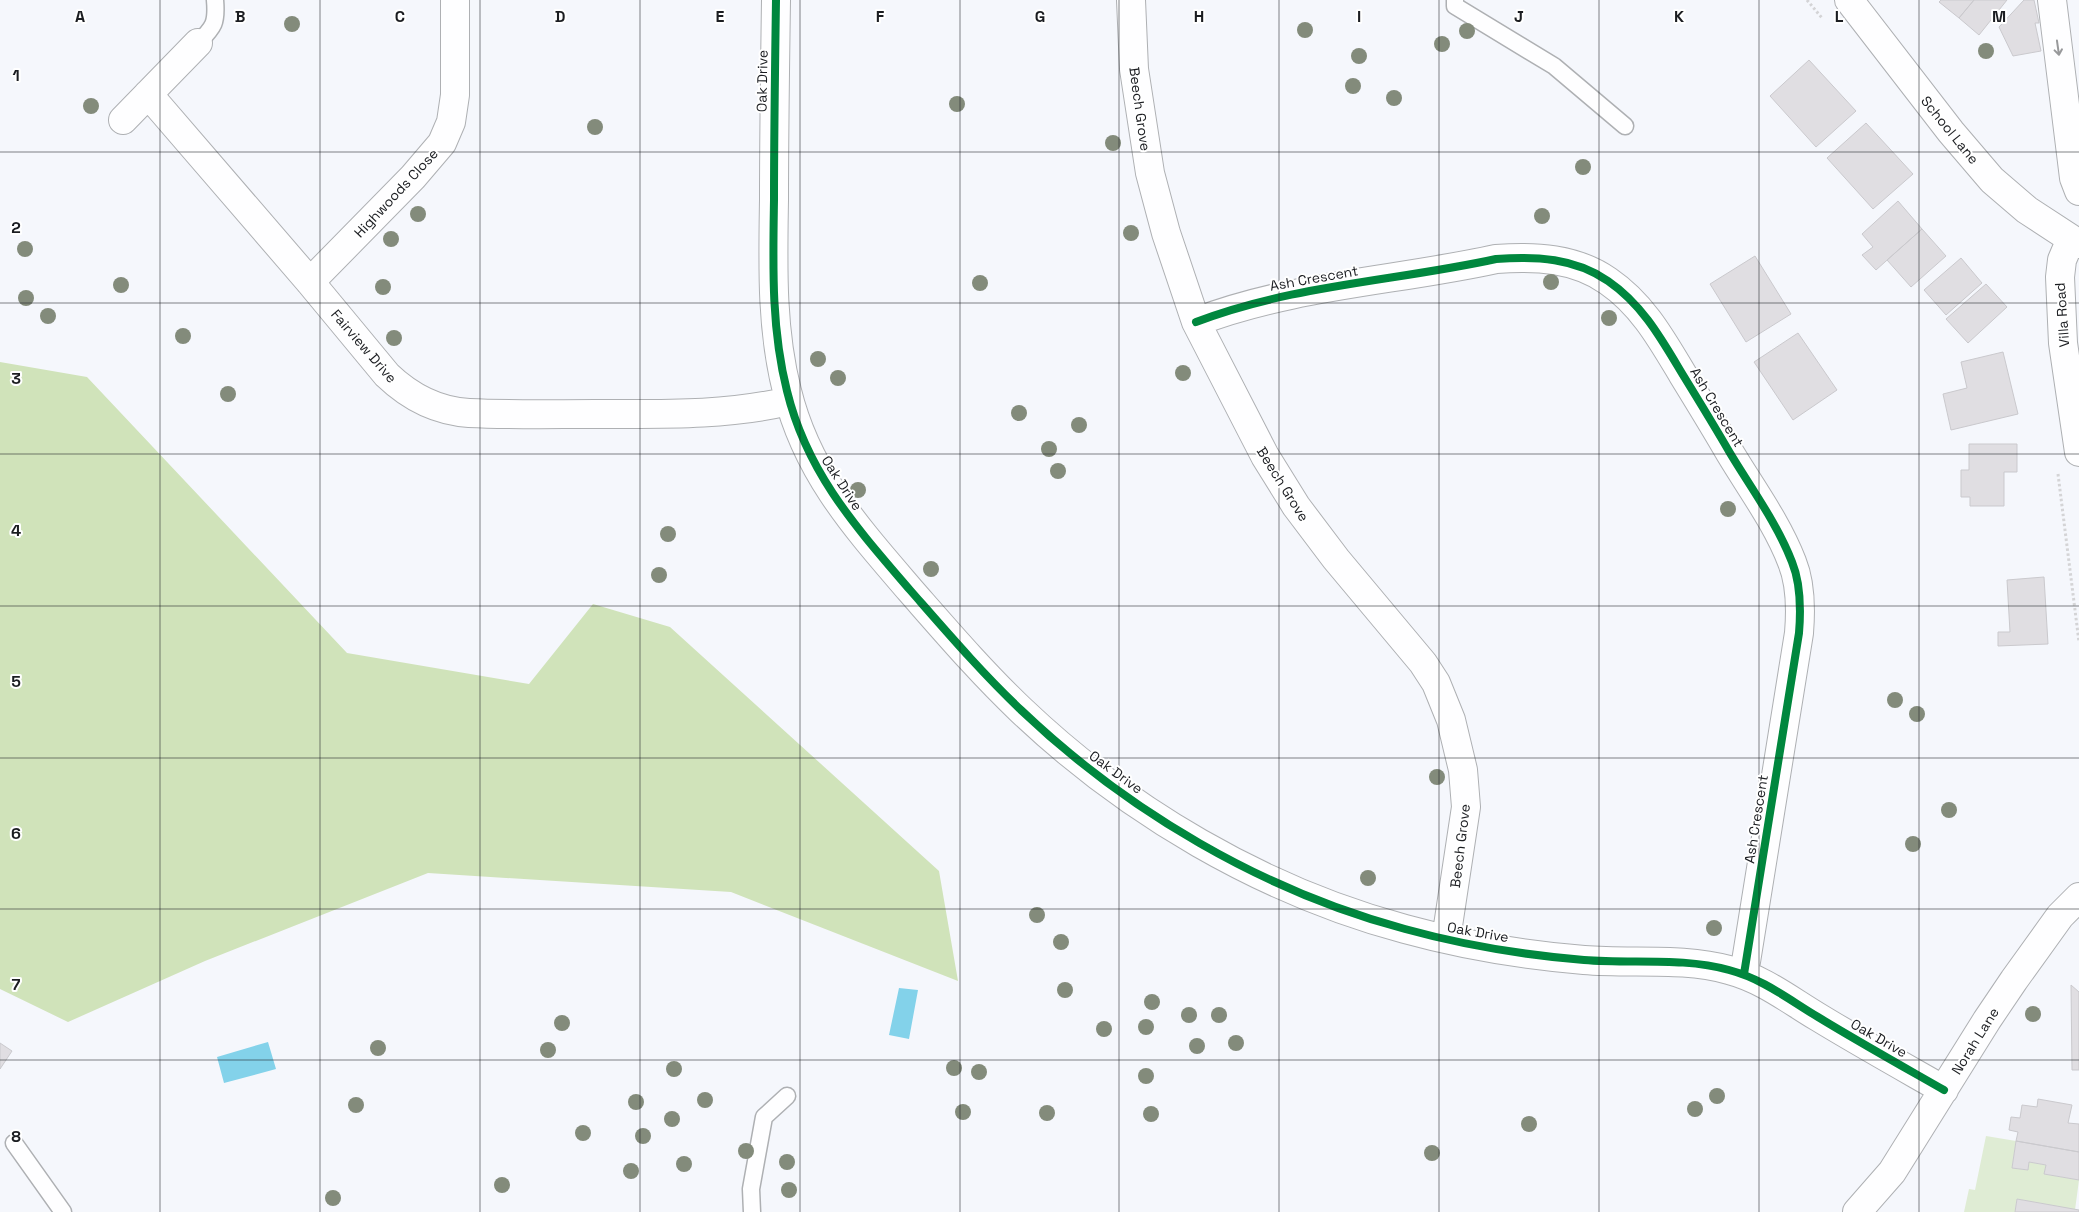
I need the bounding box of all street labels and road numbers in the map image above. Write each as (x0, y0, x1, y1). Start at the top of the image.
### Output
street label: Oak Drive (752, 50, 772, 112)
street label: Beech Grove (1125, 66, 1155, 152)
street label: School Lane (1917, 92, 1983, 168)
street label: Highwoods Close (350, 145, 442, 241)
street label: Ash Crescent (1268, 261, 1360, 295)
street label: Villa Road (2051, 282, 2073, 348)
street label: Fairview Drive (327, 305, 401, 387)
street label: Ash Crescent (1686, 364, 1748, 450)
street label: Beech Grove (1253, 443, 1313, 525)
street label: Oak Drive (818, 452, 866, 514)
street label: Oak Drive (1086, 746, 1146, 798)
street label: Ash Crescent (1740, 773, 1772, 865)
street label: Beech Grove (1446, 803, 1474, 889)
street label: Oak Drive (1446, 918, 1510, 946)
street label: Norah Lane (1947, 1004, 2003, 1078)
street label: Oak Drive (1848, 1015, 1910, 1061)

